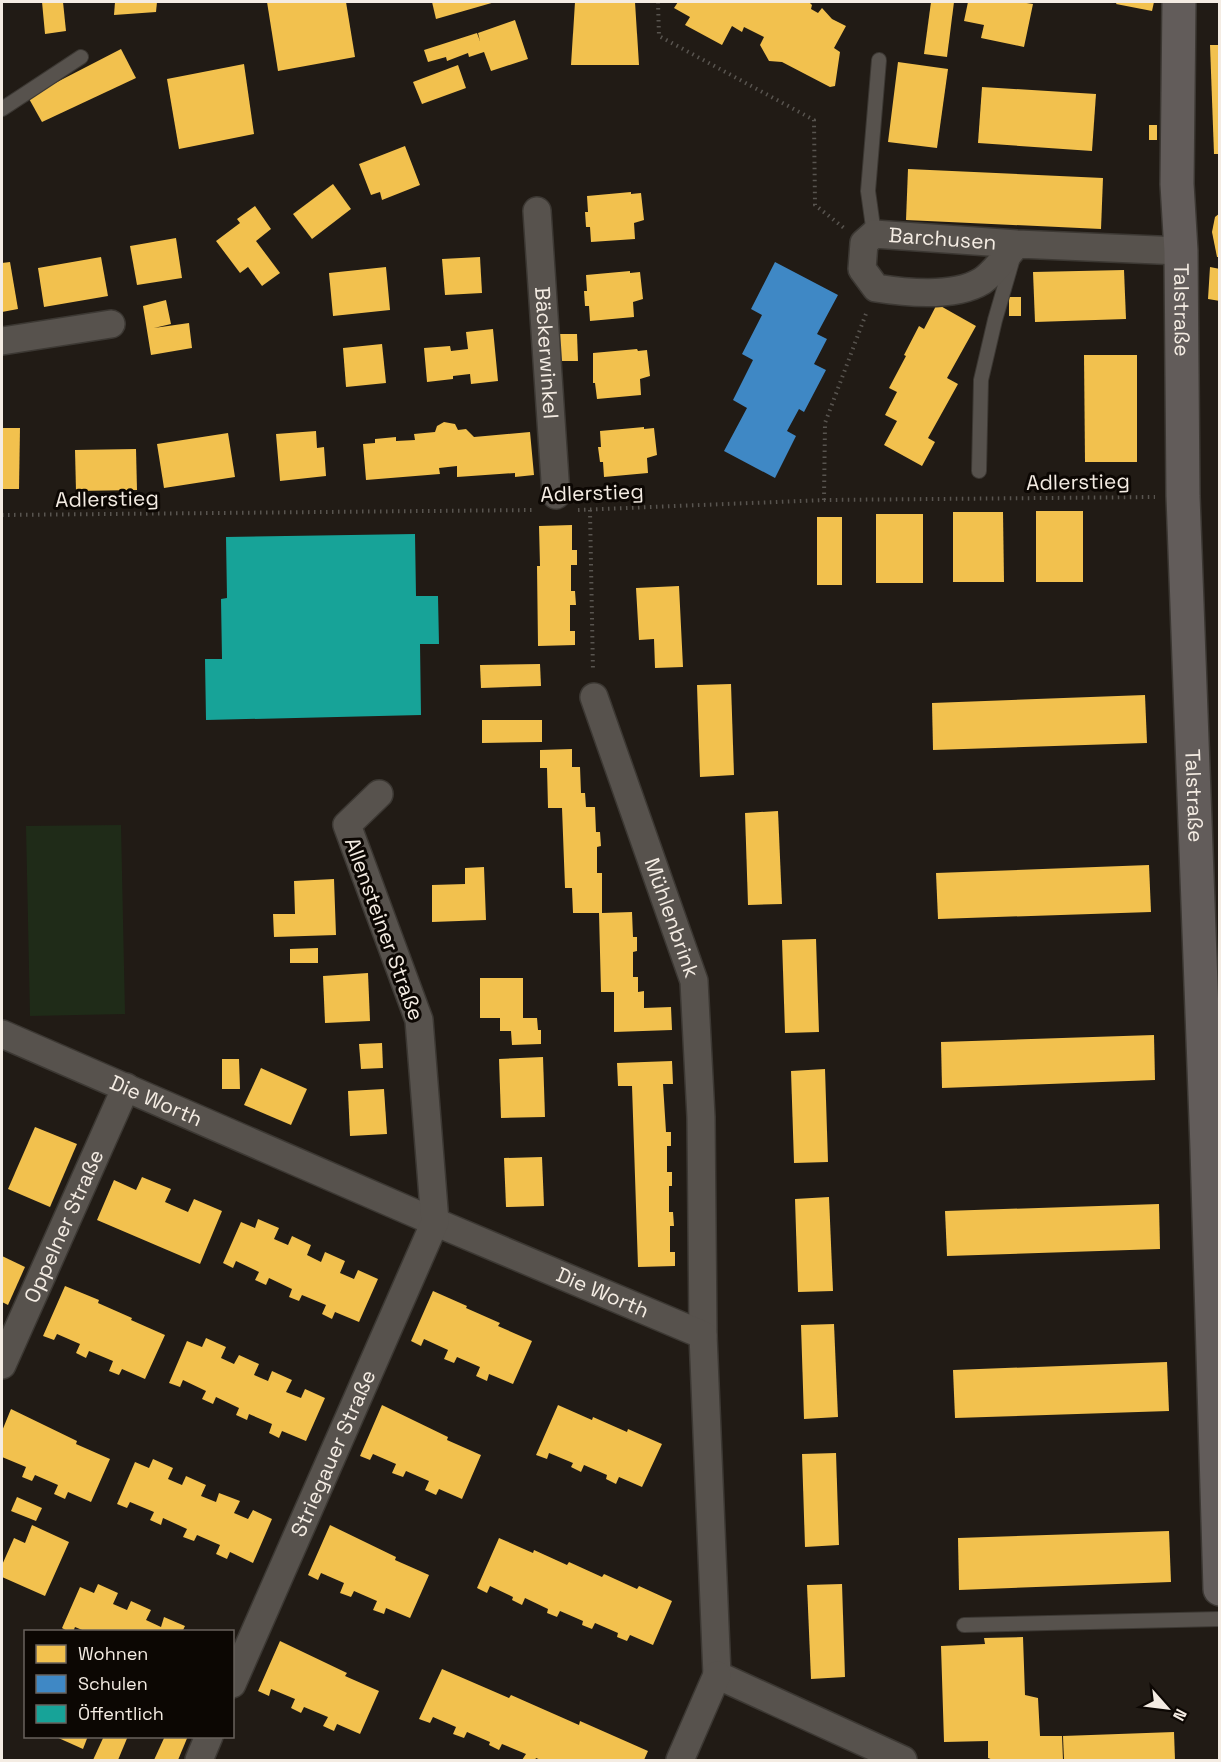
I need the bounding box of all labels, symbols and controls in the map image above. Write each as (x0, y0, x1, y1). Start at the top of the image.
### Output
street label: Barchusen (888, 221, 997, 256)
street label: Talstraße (1168, 263, 1196, 357)
street label: Bäckerwinkel (529, 286, 565, 420)
street label: Adlerstieg (1026, 467, 1130, 496)
street label: Adlerstieg (540, 477, 644, 508)
street label: Adlerstieg (55, 484, 159, 513)
street label: Talstraße (1179, 748, 1210, 843)
street label: Allensteiner Straße (339, 834, 430, 1024)
street label: Mühlenbrink (639, 854, 706, 981)
street label: Die Worth (106, 1068, 207, 1132)
street label: Oppelner Straße (17, 1145, 109, 1307)
street label: Die Worth (552, 1261, 653, 1324)
street label: Striegauer Straße (284, 1365, 381, 1541)
legend (24, 1630, 234, 1738)
text: Wohnen (78, 1642, 148, 1665)
text: Schulen (78, 1672, 148, 1695)
north arrow (1137, 1678, 1197, 1738)
text: Öffentlich (78, 1702, 164, 1725)
text: N (1168, 1705, 1192, 1724)

